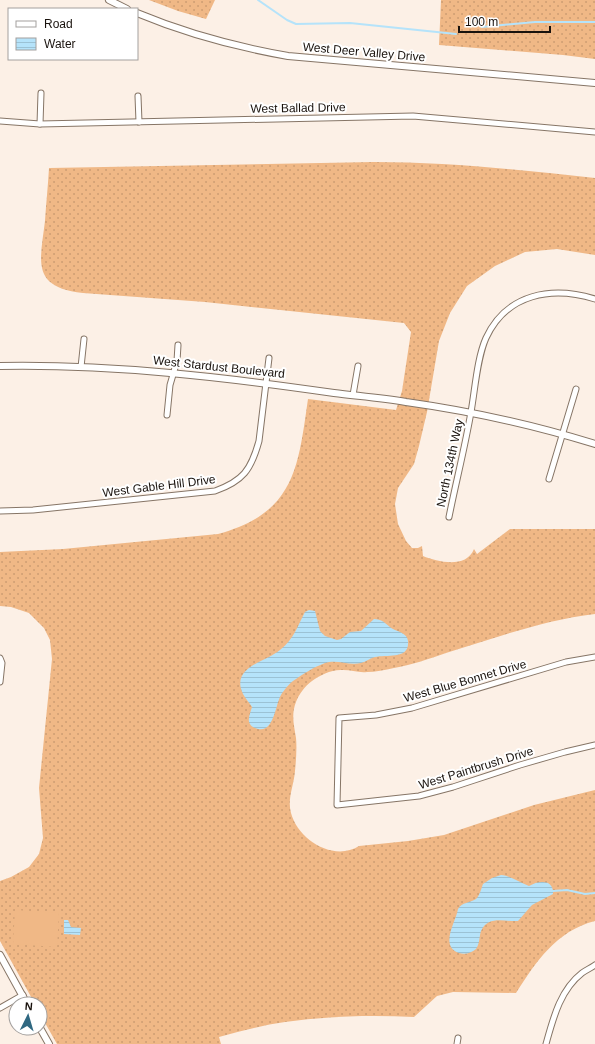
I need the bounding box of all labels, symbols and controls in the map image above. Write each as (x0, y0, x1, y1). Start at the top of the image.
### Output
legend (8, 8, 138, 60)
scale bar (459, 8, 550, 34)
text: 100 m (465, 15, 498, 29)
text: Road (44, 17, 73, 31)
text: Water (44, 37, 76, 51)
street label: West Deer Valley Drive (302, 40, 426, 64)
street label: West Ballad Drive (250, 100, 346, 116)
street label: West Stardust Boulevard (152, 353, 286, 381)
street label: North 134th Way (434, 418, 466, 508)
street label: West Gable Hill Drive (102, 472, 217, 500)
street label: West Blue Bonnet Drive (402, 657, 528, 705)
street label: West Paintbrush Drive (417, 744, 535, 792)
north arrow (8, 996, 48, 1036)
text: N (24, 1000, 33, 1012)

